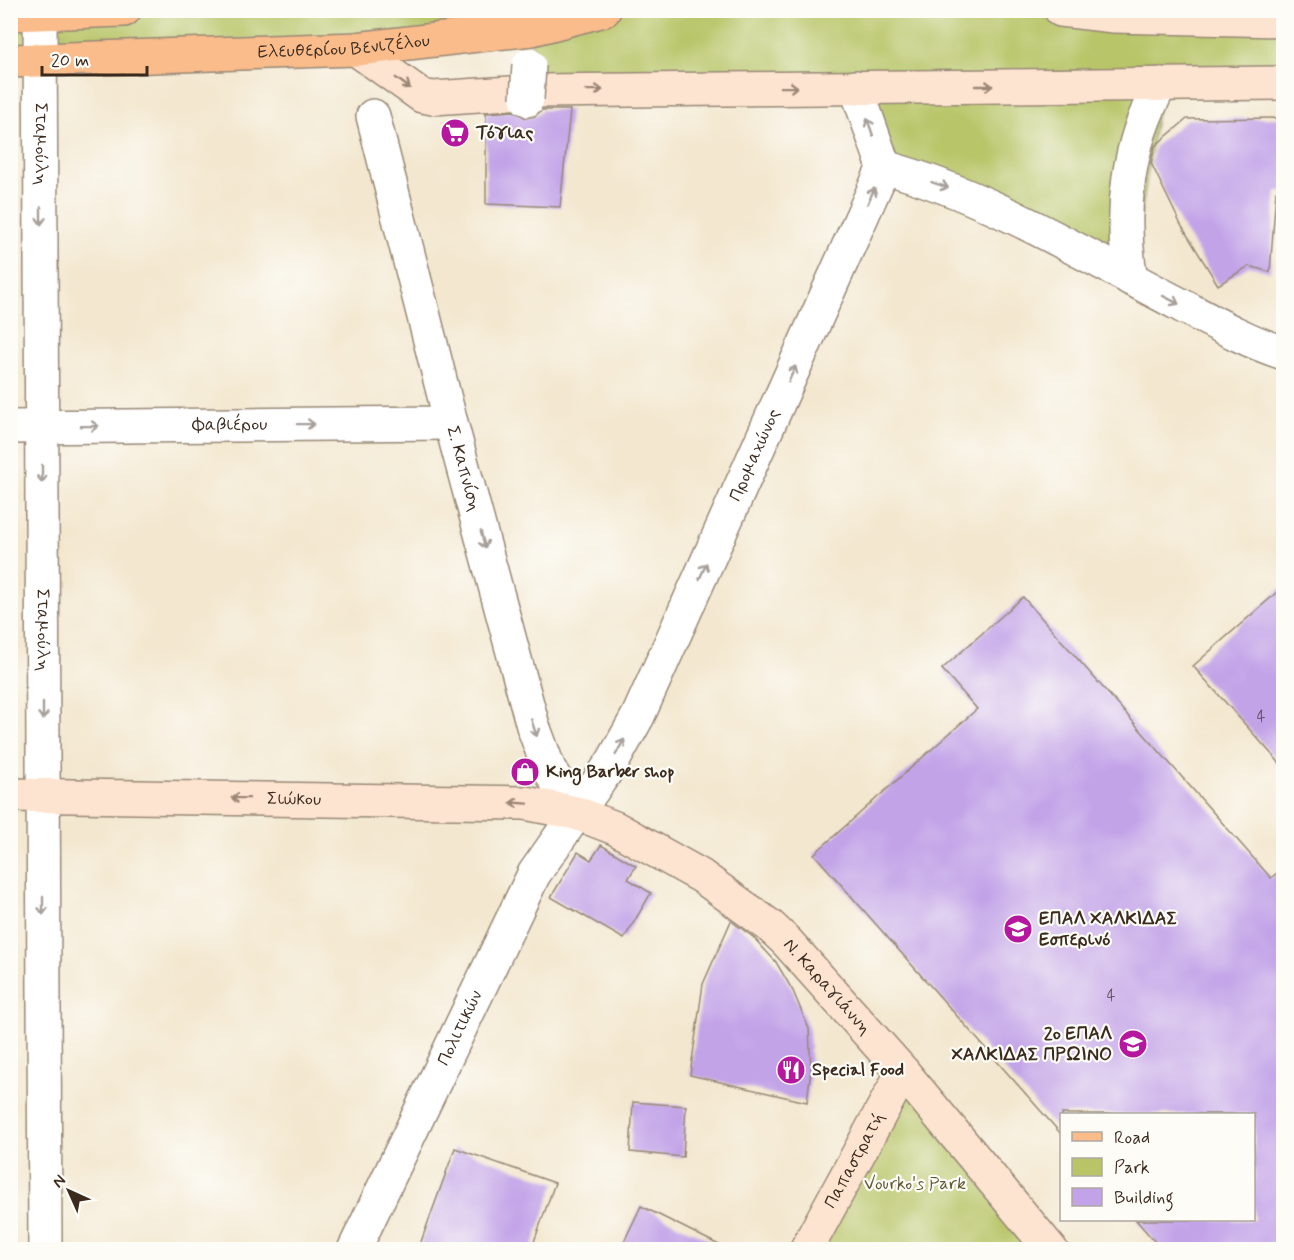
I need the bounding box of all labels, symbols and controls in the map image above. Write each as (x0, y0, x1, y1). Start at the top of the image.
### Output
street label: Ελευθερίου Βενιζέλου (257, 29, 431, 64)
scale bar (42, 39, 147, 77)
text: 20 m (51, 49, 89, 73)
one-way arrow (395, 77, 411, 90)
one-way arrow (973, 80, 993, 91)
one-way arrow (778, 82, 798, 93)
one-way arrow (583, 84, 603, 96)
street label: Σταμούλη (28, 103, 53, 185)
supermarket icon: Τόγιας (439, 117, 471, 149)
one-way arrow (864, 118, 875, 137)
place label: Τόγιας (475, 121, 534, 145)
one-way arrow (930, 180, 949, 191)
one-way arrow (867, 187, 878, 205)
one-way arrow (35, 205, 47, 225)
one-way arrow (1161, 295, 1179, 306)
one-way arrow (787, 365, 798, 383)
street label: Προμαχώνος (724, 405, 786, 505)
street label: Φαβιέρου (191, 412, 268, 437)
one-way arrow (295, 418, 315, 430)
one-way arrow (79, 420, 99, 432)
street label: Σ. Καπνίση (440, 423, 486, 514)
one-way arrow (36, 463, 48, 483)
one-way arrow (477, 530, 489, 549)
one-way arrow (698, 563, 710, 581)
street label: Σταμούλη (30, 589, 55, 671)
one-way arrow (37, 700, 49, 720)
house number: 4 (1257, 707, 1266, 727)
one-way arrow (530, 718, 541, 737)
one-way arrow (615, 739, 626, 757)
shop icon: King Barber shop (509, 756, 541, 788)
place label: King Barber shop (546, 760, 674, 786)
street label: Σιώκου (267, 787, 321, 812)
one-way arrow (230, 792, 250, 804)
one-way arrow (509, 797, 529, 808)
one-way arrow (38, 895, 49, 915)
place label: ΕΠΑΛ ΧΑΛΚΙΔΑΣ Εσπερινό (1039, 907, 1177, 952)
school or university icon: ΕΠΑΛ ΧΑΛΚΙΔΑΣ Εσπερινό (1002, 913, 1034, 945)
street label: Ν. Καραγιάννη (778, 934, 876, 1040)
street label: Πολιτικών (432, 986, 489, 1070)
house number: 4 (1107, 986, 1116, 1006)
place label: 2ο ΕΠΑΛ ΧΑΛΚΙΔΑΣ ΠΡΩΙΝΟ (951, 1022, 1112, 1067)
school or university icon: 2ο ΕΠΑΛ ΧΑΛΚΙΔΑΣ ΠΡΩΙΝΟ (1117, 1028, 1149, 1060)
restaurant icon: Special Food (775, 1054, 807, 1086)
place label: Special Food (812, 1058, 904, 1082)
street label: Παπαστρατή (819, 1108, 891, 1213)
legend (1060, 1113, 1255, 1221)
text: Road (1114, 1126, 1150, 1150)
text: Park (1114, 1156, 1150, 1180)
north arrow (39, 1161, 99, 1221)
text: N (48, 1170, 71, 1193)
park label: Vourko's Park (864, 1172, 966, 1196)
text: Building (1114, 1186, 1174, 1212)

